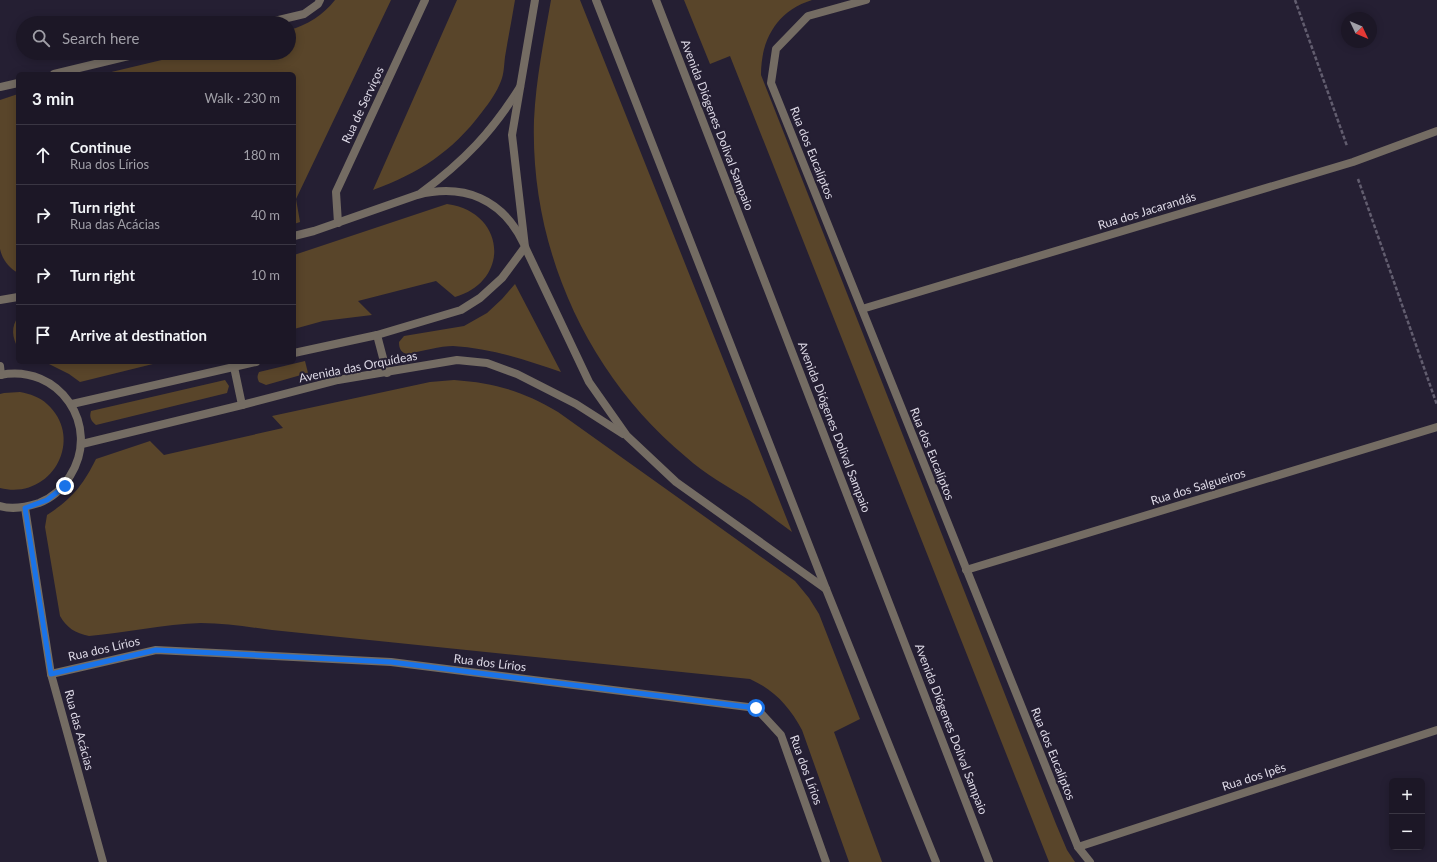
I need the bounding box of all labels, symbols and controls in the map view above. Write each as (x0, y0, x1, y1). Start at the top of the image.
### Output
north arrow (1341, 12, 1377, 48)
search box (16, 16, 296, 60)
icon: search (30, 27, 52, 49)
text: Search here (62, 29, 139, 47)
street label: Avenida Diógenes Dolival Sampaio (678, 37, 757, 213)
street label: Rua de Serviços (338, 64, 387, 146)
text: 3 min (32, 88, 74, 109)
text: Walk · 230 m (204, 90, 280, 106)
street label: Rua dos Eucalíptos (787, 104, 838, 201)
text: Continue (70, 138, 131, 156)
icon: ahead (32, 144, 54, 166)
text: 180 m (243, 147, 280, 163)
text: Rua dos Lírios (70, 156, 149, 172)
street label: Rua dos Jacarandás (1096, 188, 1198, 233)
text: Turn right (70, 198, 135, 216)
icon: right (32, 204, 54, 226)
text: 40 m (251, 207, 280, 223)
text: Rua das Acácias (70, 216, 160, 232)
icon: right (32, 264, 54, 286)
text: Turn right (70, 266, 135, 284)
text: 10 m (251, 267, 280, 283)
icon: arrive (32, 324, 54, 346)
text: Arrive at destination (70, 326, 207, 344)
street label: Avenida Diógenes Dolival Sampaio (795, 339, 874, 515)
street label: Avenida das Orquídeas (297, 348, 418, 385)
street label: Rua dos Eucalíptos (907, 405, 958, 502)
street label: Rua dos Salgueiros (1149, 465, 1247, 508)
route end (56, 477, 74, 495)
street label: Rua dos Lírios (67, 633, 141, 664)
street label: Avenida Diógenes Dolival Sampaio (912, 641, 991, 817)
street label: Rua dos Lírios (453, 651, 527, 674)
street label: Rua das Acácias (61, 688, 97, 772)
route start (747, 699, 765, 717)
street label: Rua dos Eucalíptos (1028, 705, 1079, 802)
street label: Rua dos Lírios (787, 733, 826, 807)
street label: Rua dos Ipês (1220, 759, 1288, 794)
map controls (1389, 778, 1425, 850)
button: + (1389, 778, 1425, 814)
button: − (1389, 814, 1425, 850)

